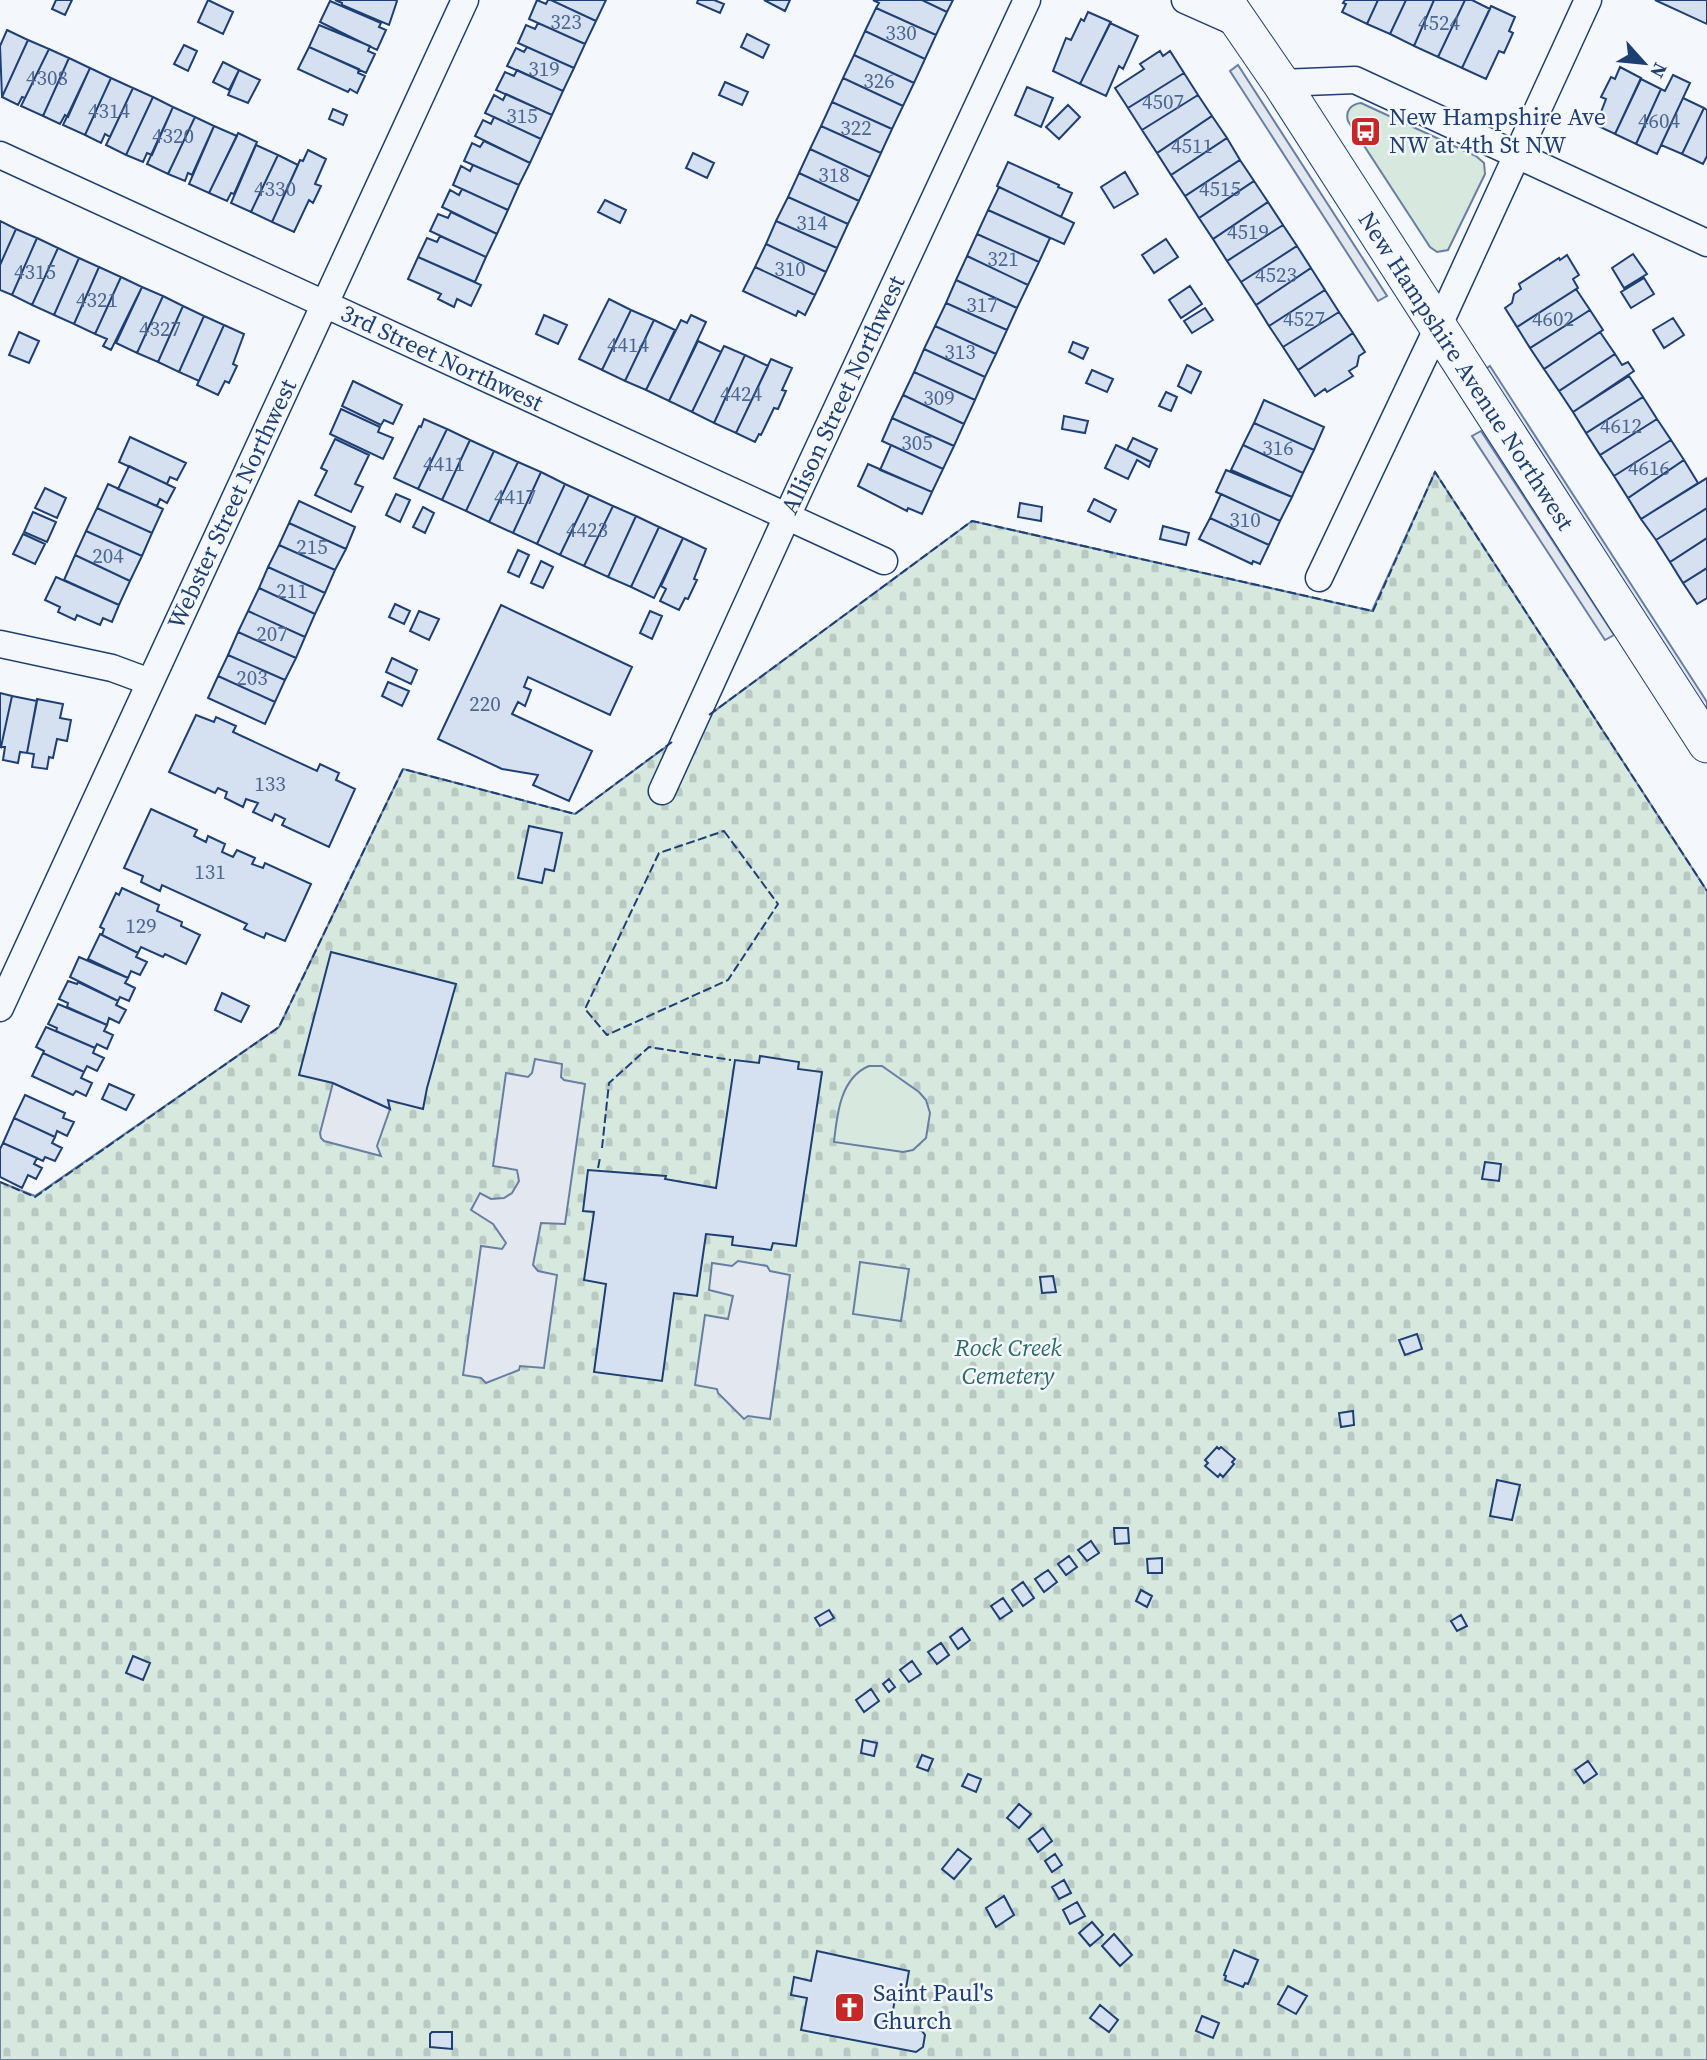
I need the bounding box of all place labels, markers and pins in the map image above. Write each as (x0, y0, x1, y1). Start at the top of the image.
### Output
place label: New Hampshire Ave NW at 4th St NW (1389, 100, 1606, 161)
bus stop icon: New Hampshire Ave NW at 4th St NW (1349, 114, 1383, 148)
place label: Saint Paul's Church (873, 1976, 994, 2037)
church icon: Saint Paul's Church (833, 1990, 867, 2024)

